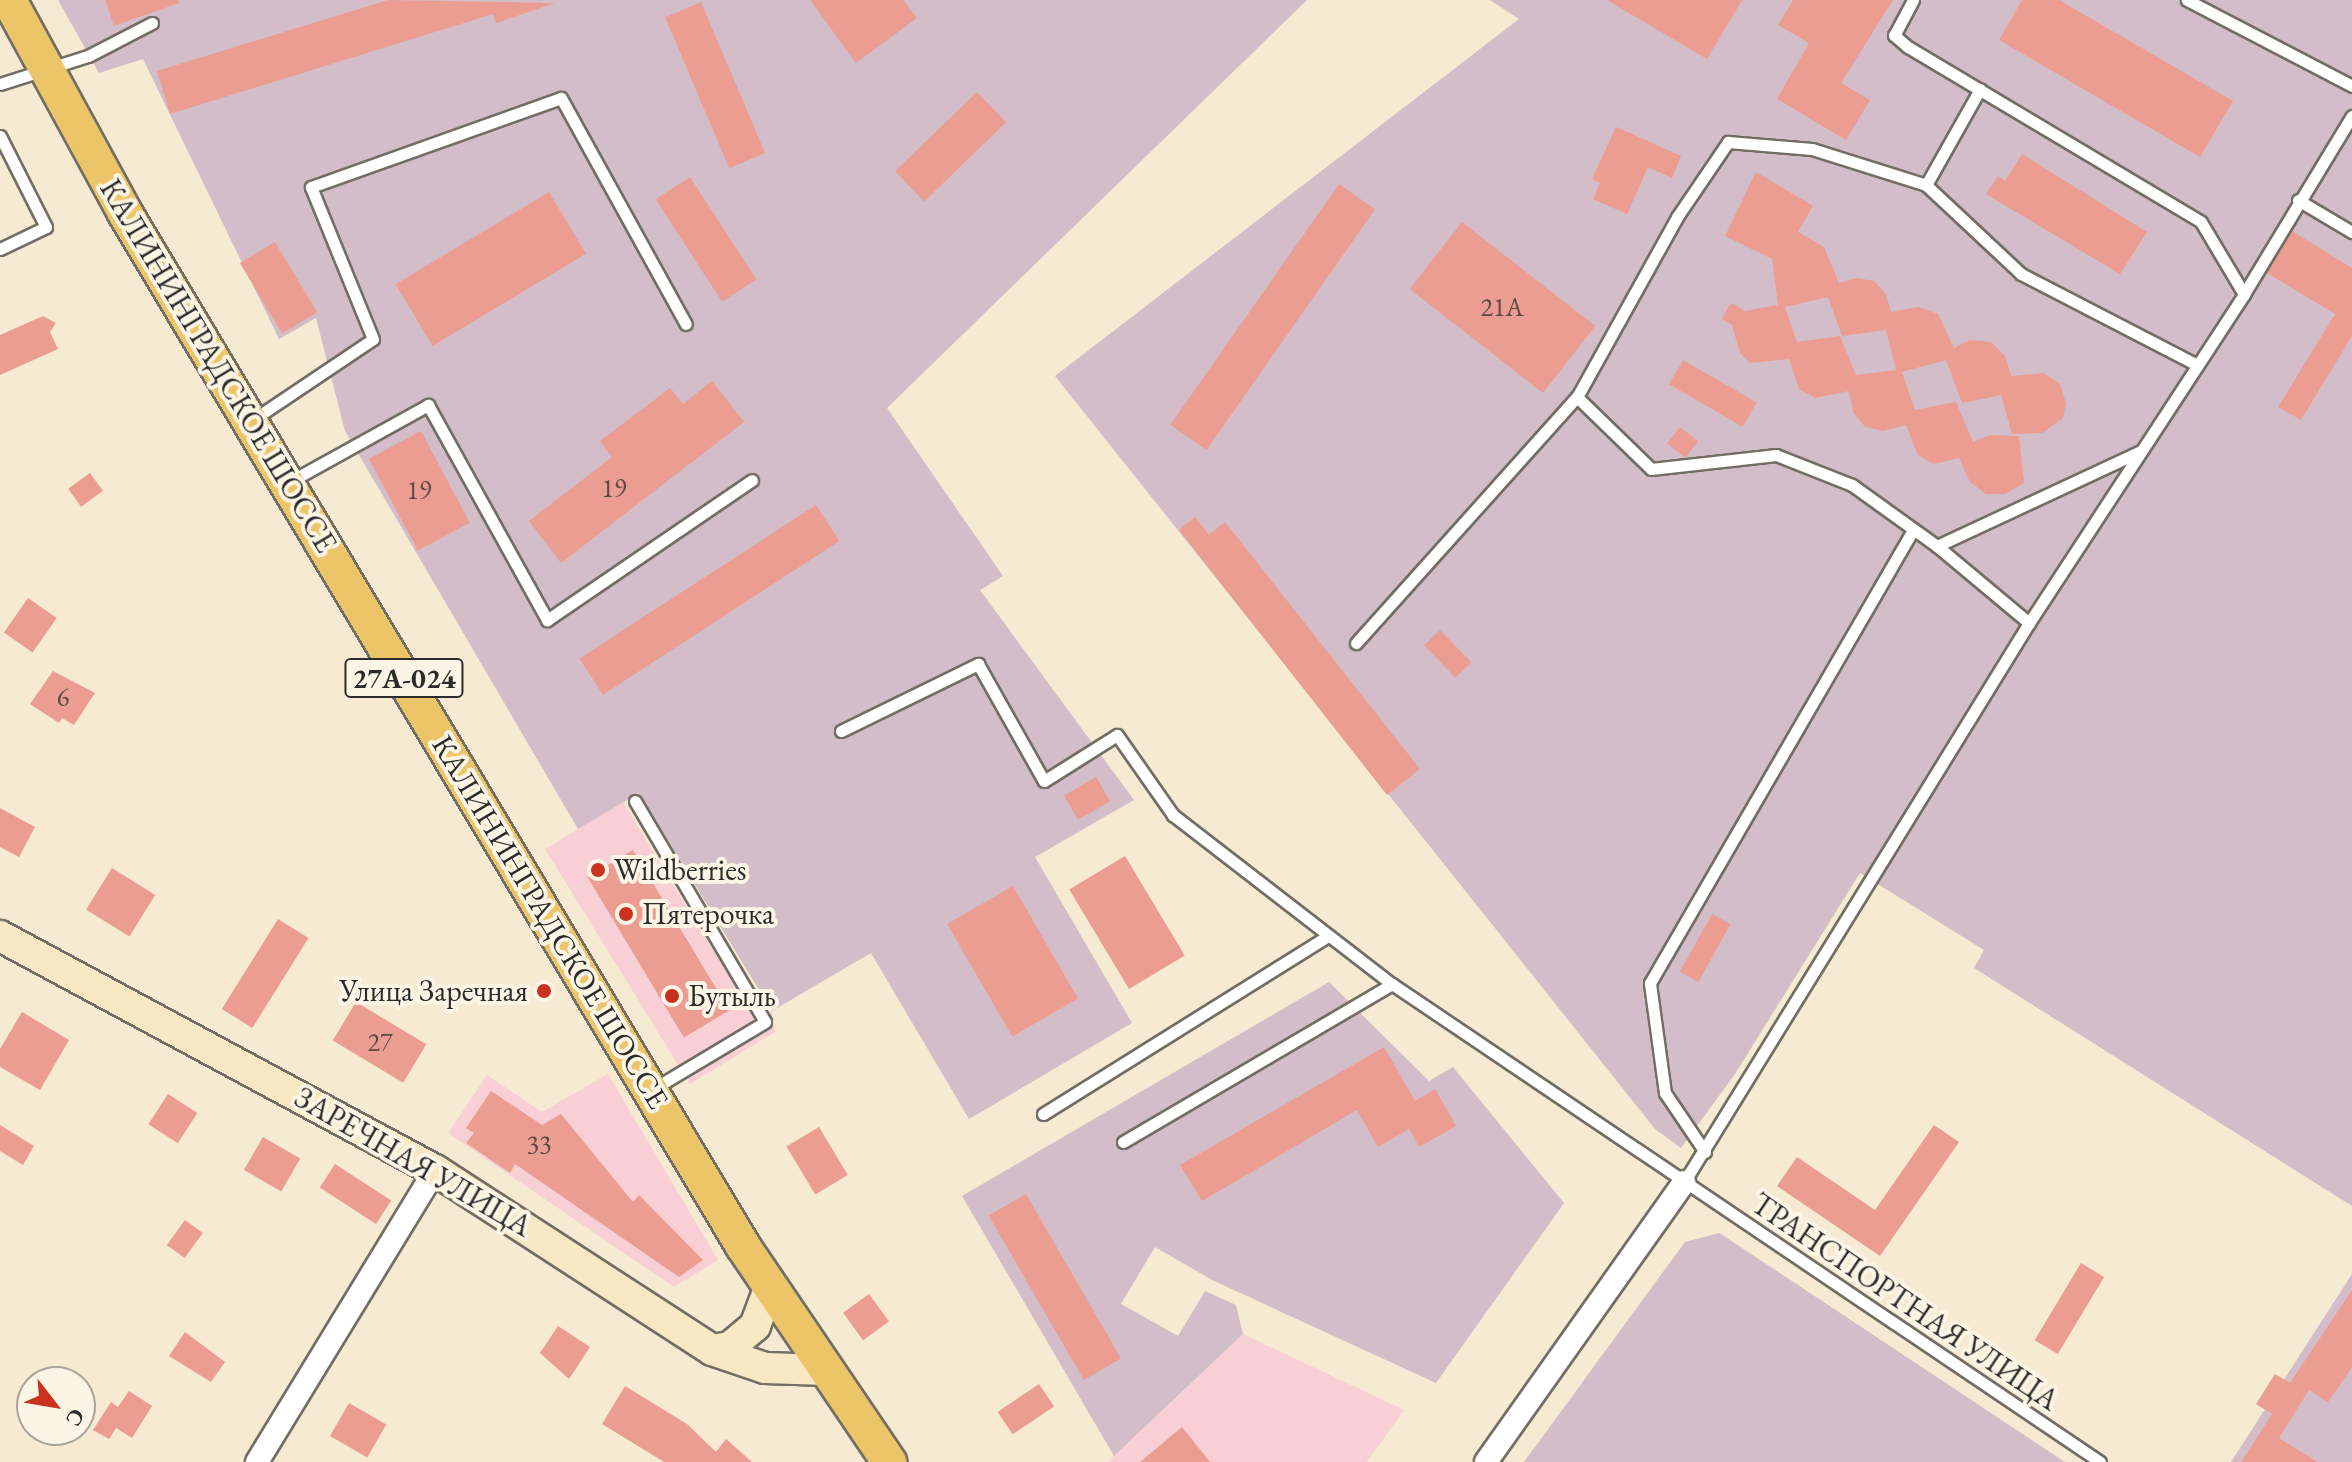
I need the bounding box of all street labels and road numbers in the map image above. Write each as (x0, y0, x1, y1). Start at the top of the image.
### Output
street label: КАЛИНИНГРАДСКОЕ ШОССЕ (92, 173, 344, 559)
road number: 27А-024 (344, 654, 464, 702)
street label: КАЛИНИНГРАДСКОЕ ШОССЕ (424, 729, 676, 1115)
street label: ЗАРЕЧНАЯ УЛИЦА (288, 1080, 538, 1244)
street label: ТРАНСПОРТНАЯ УЛИЦА (1745, 1186, 2065, 1418)

